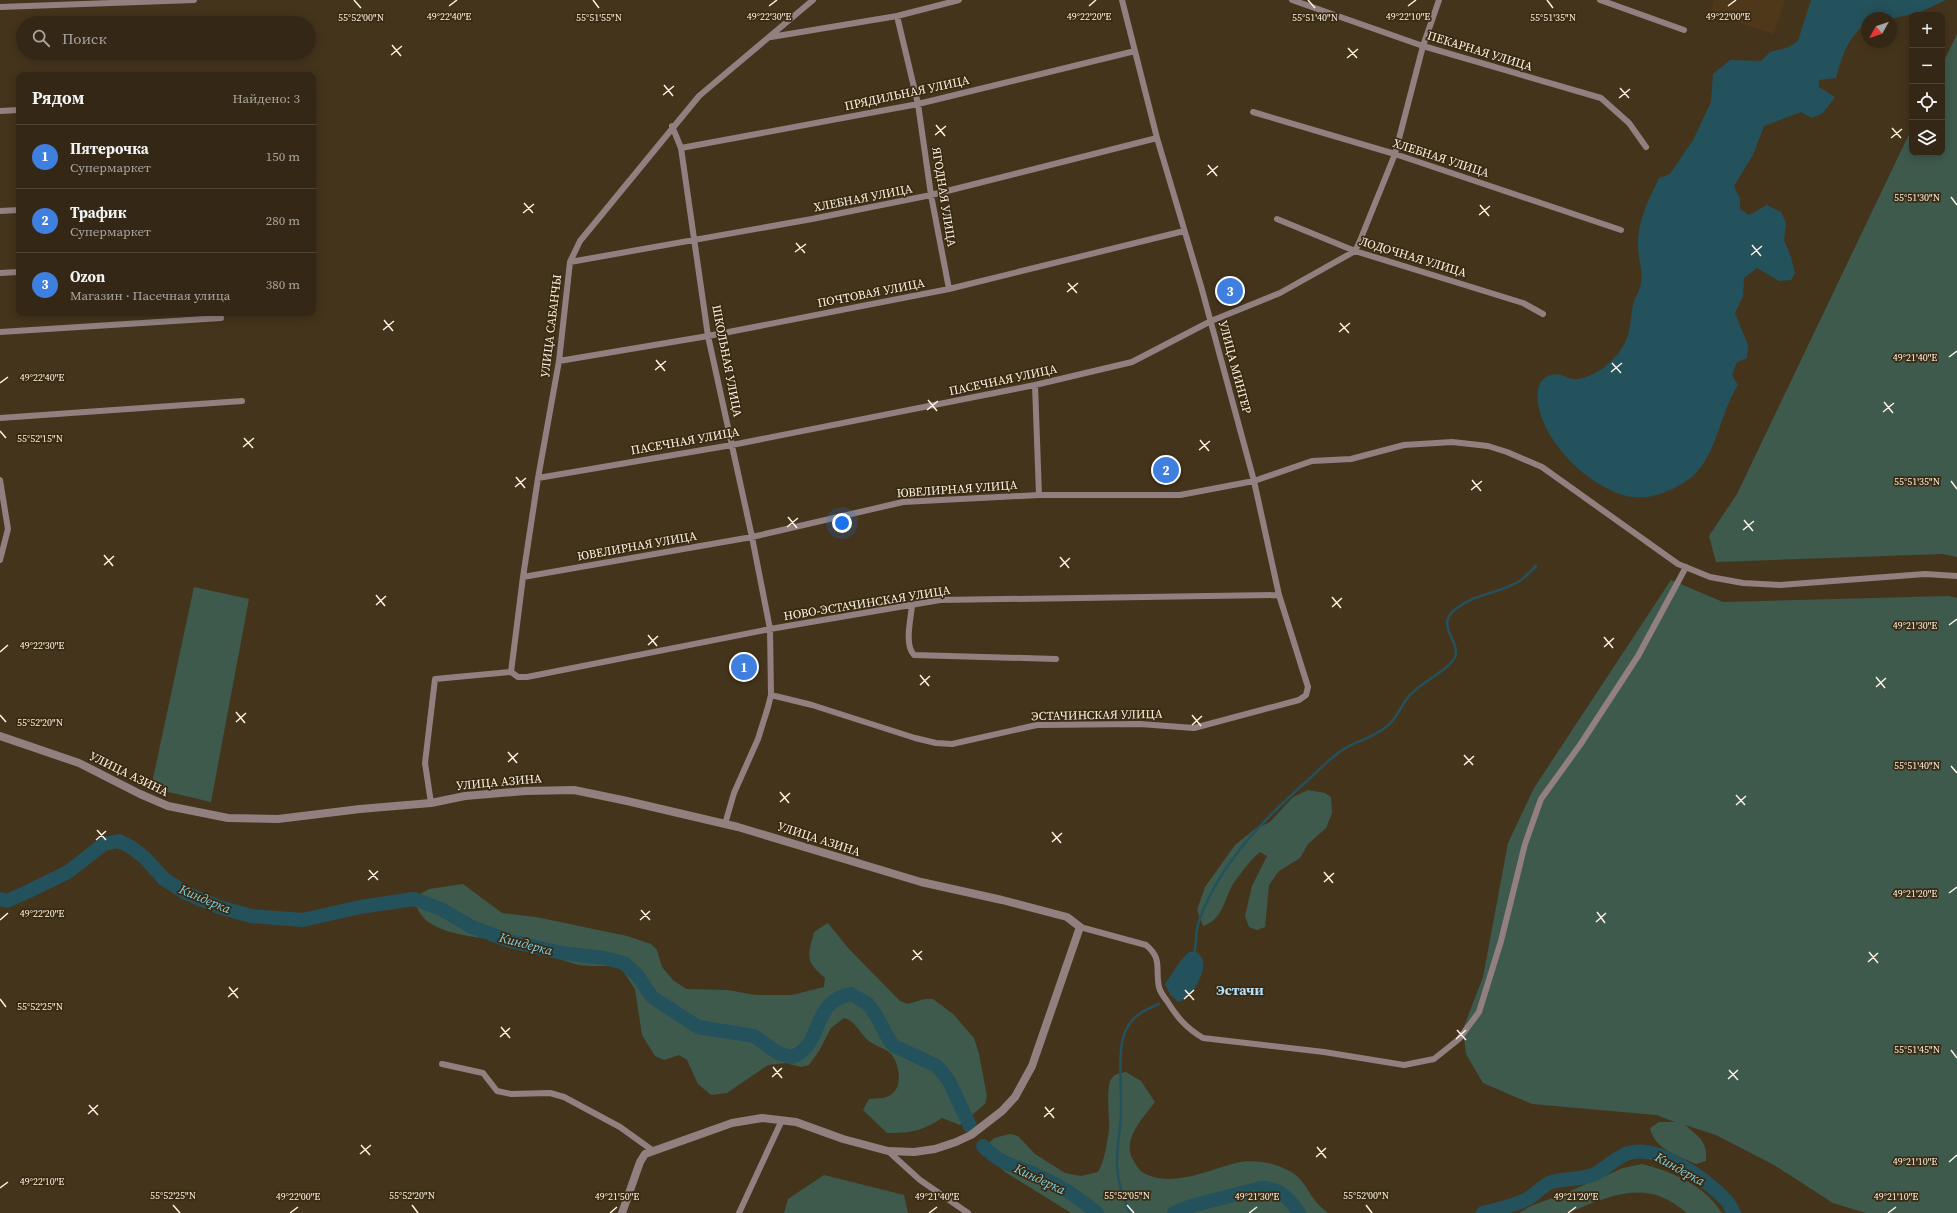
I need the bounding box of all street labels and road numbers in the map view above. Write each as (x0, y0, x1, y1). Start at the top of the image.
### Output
street label: ПЕКАРНАЯ УЛИЦА (1425, 27, 1535, 75)
street label: ПРЯДИЛЬНАЯ УЛИЦА (843, 72, 971, 114)
street label: ХЛЕБНАЯ УЛИЦА (1391, 135, 1491, 181)
street label: ЯГОДНАЯ УЛИЦА (928, 146, 960, 248)
street label: ХЛЕБНАЯ УЛИЦА (812, 181, 914, 215)
street label: ЛОДОЧНАЯ УЛИЦА (1357, 233, 1469, 281)
street label: УЛИЦА САБАНЧЫ (537, 273, 565, 379)
street label: ПОЧТОВАЯ УЛИЦА (816, 275, 926, 311)
street label: ШКОЛЬНАЯ УЛИЦА (708, 304, 746, 418)
street label: УЛИЦА МИНГЕР (1215, 319, 1255, 415)
street label: ПАСЕЧНАЯ УЛИЦА (948, 361, 1059, 399)
street label: ПАСЕЧНАЯ УЛИЦА (629, 424, 741, 458)
street label: ЮВЕЛИРНАЯ УЛИЦА (896, 477, 1018, 501)
street label: ЮВЕЛИРНАЯ УЛИЦА (576, 528, 698, 564)
street label: НОВО-ЭСТАЧИНСКАЯ УЛИЦА (782, 582, 952, 624)
street label: ЭСТАЧИНСКАЯ УЛИЦА (1031, 706, 1163, 724)
street label: УЛИЦА АЗИНА (87, 748, 171, 800)
street label: УЛИЦА АЗИНА (455, 770, 543, 794)
street label: УЛИЦА АЗИНА (776, 818, 862, 860)

